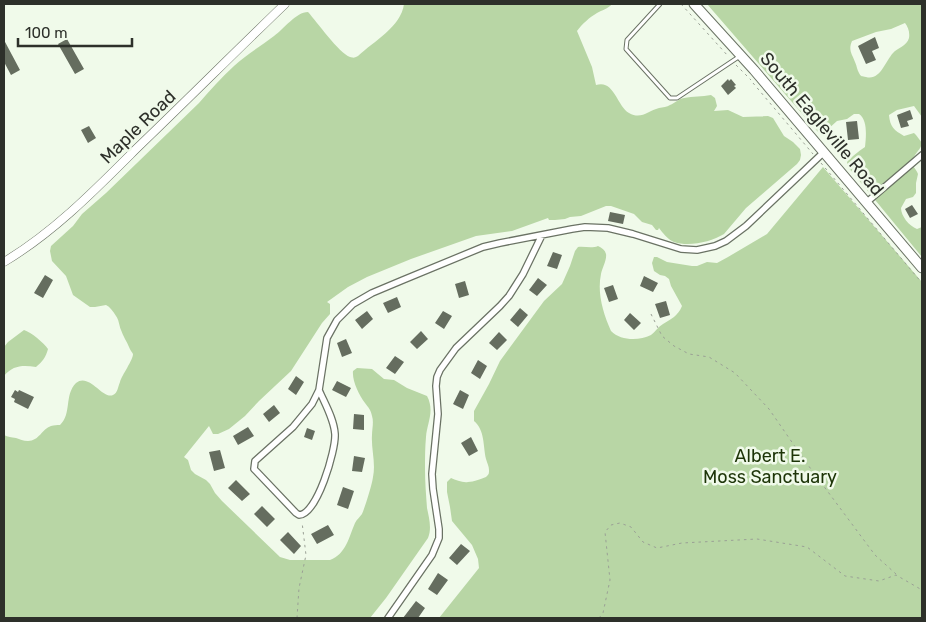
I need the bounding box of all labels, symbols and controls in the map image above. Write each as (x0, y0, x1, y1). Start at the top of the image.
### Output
scale bar (18, 15, 131, 47)
text: 100 m (25, 24, 67, 42)
street label: South Eagleville Road (755, 48, 889, 200)
street label: Maple Road (96, 86, 180, 168)
park label: Albert E. Moss Sanctuary (703, 445, 837, 488)

